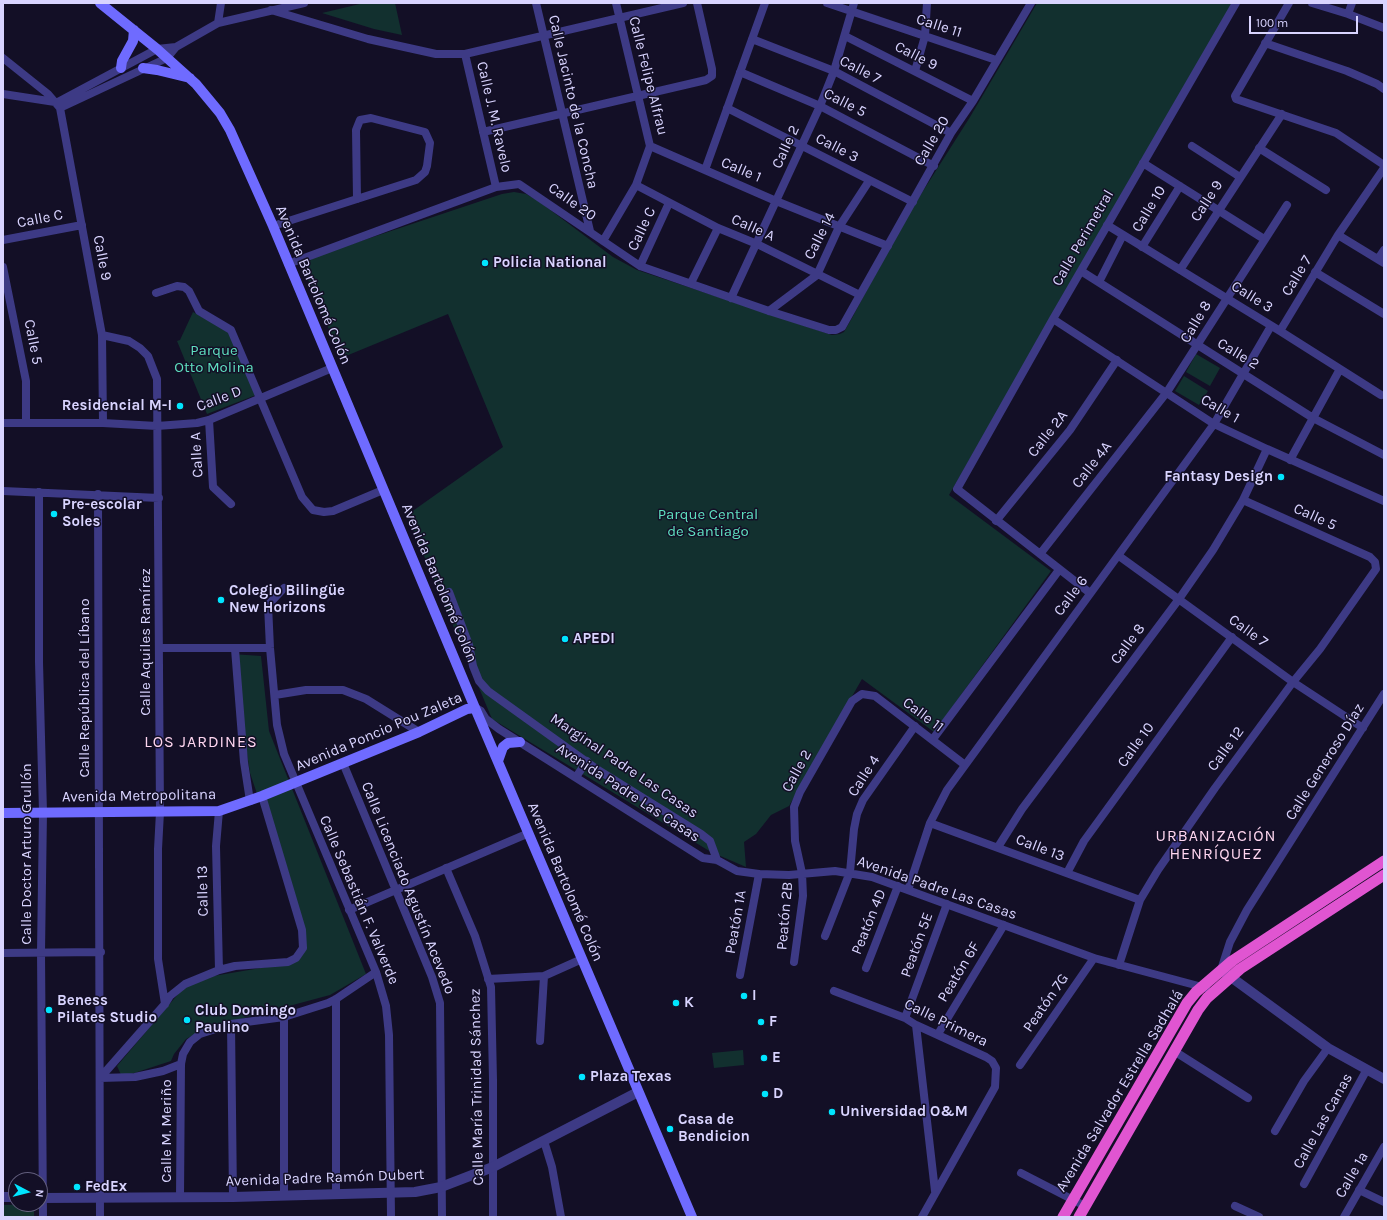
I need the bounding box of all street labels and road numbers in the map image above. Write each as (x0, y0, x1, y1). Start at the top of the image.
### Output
street label: Calle 11 (914, 10, 964, 42)
street label: Calle Jacinto de la Concha (544, 13, 602, 191)
street label: Calle Felipe Alfrau (625, 15, 671, 137)
street label: Calle 9 (892, 38, 940, 74)
street label: Calle 7 (836, 52, 884, 88)
street label: Calle J. M. Ravelo (472, 60, 516, 174)
street label: Calle 5 (821, 85, 869, 121)
street label: Calle 20 (911, 113, 953, 169)
street label: Calle 2 (768, 122, 804, 172)
street label: Calle 3 (812, 130, 862, 166)
street label: Calle 1 (718, 153, 764, 187)
street label: Calle 9 (1187, 177, 1227, 225)
street label: Calle 20 (544, 179, 600, 225)
street label: Calle 10 (1128, 183, 1170, 235)
street label: Calle Perimetral (1048, 187, 1118, 289)
street label: Avenida Bartolomé Colón (271, 203, 355, 367)
street label: Calle C (624, 204, 660, 254)
street label: Calle C (16, 206, 64, 232)
street label: Calle 14 (801, 209, 839, 263)
street label: Calle A (728, 210, 778, 246)
street label: Calle 9 (89, 234, 115, 282)
street label: Calle 7 (1278, 252, 1316, 300)
street label: Calle 3 (1228, 277, 1276, 317)
street label: Calle 8 (1176, 298, 1216, 346)
street label: Calle 5 (20, 318, 46, 366)
street label: Calle 2 (1214, 334, 1262, 374)
street label: Calle D (194, 382, 244, 416)
street label: Calle 1 (1197, 391, 1243, 427)
street label: Calle 2A (1024, 407, 1072, 461)
street label: Calle A (187, 432, 207, 478)
street label: Calle 4A (1068, 438, 1116, 492)
street label: Calle 5 (1291, 500, 1339, 534)
street label: Avenida Bartolomé Colón (397, 501, 481, 665)
street label: Calle Aquiles Ramírez (137, 568, 155, 716)
street label: Calle 6 (1050, 572, 1092, 620)
street label: Calle República del Líbano (76, 598, 94, 778)
street label: Calle 7 (1225, 611, 1271, 651)
street label: Calle 8 (1107, 620, 1149, 668)
street label: Avenida Poncio Pou Zaleta (293, 689, 465, 775)
street label: Calle 11 (899, 694, 947, 736)
street label: Calle Generoso Díaz (1282, 700, 1368, 824)
street label: Marginal Padre Las Casas (547, 710, 701, 822)
street label: Calle 10 (1114, 719, 1158, 771)
street label: Calle 12 (1204, 723, 1248, 775)
street label: Avenida Padre Las Casas (553, 740, 703, 846)
street label: Calle 2 (778, 747, 816, 795)
street label: Calle 4 (844, 752, 884, 800)
street label: Calle Doctor Arturo Grullón (18, 763, 36, 945)
street label: Calle Licenciado Agustín Acevedo (357, 779, 459, 997)
street label: Avenida Metropolitana (62, 786, 216, 806)
street label: Avenida Bartolomé Colón (523, 800, 607, 964)
street label: Calle Sebastián F. Valverde (315, 813, 403, 987)
street label: Calle 13 (1013, 830, 1067, 866)
street label: Avenida Padre Las Casas (855, 852, 1019, 924)
street label: Calle 13 (194, 865, 212, 917)
street label: Peatón 2B (773, 881, 797, 951)
street label: Peatón 4D (848, 887, 890, 957)
street label: Peatón 1A (722, 889, 750, 955)
street label: Peatón 5E (897, 910, 937, 980)
street label: Peatón 6F (934, 939, 984, 1005)
street label: Peatón 7G (1019, 970, 1073, 1036)
street label: Avenida Salvador Estrella Sadhalá (1052, 987, 1188, 1195)
street label: Calle María Trinidad Sánchez (466, 988, 488, 1186)
street label: Calle Primera (901, 995, 991, 1051)
street label: Calle Las Canas (1289, 1070, 1357, 1172)
street label: Calle M. Meriño (158, 1079, 176, 1183)
street label: Calle 1a (1332, 1149, 1372, 1201)
street label: Avenida Padre Ramón Dubert (225, 1166, 425, 1190)

